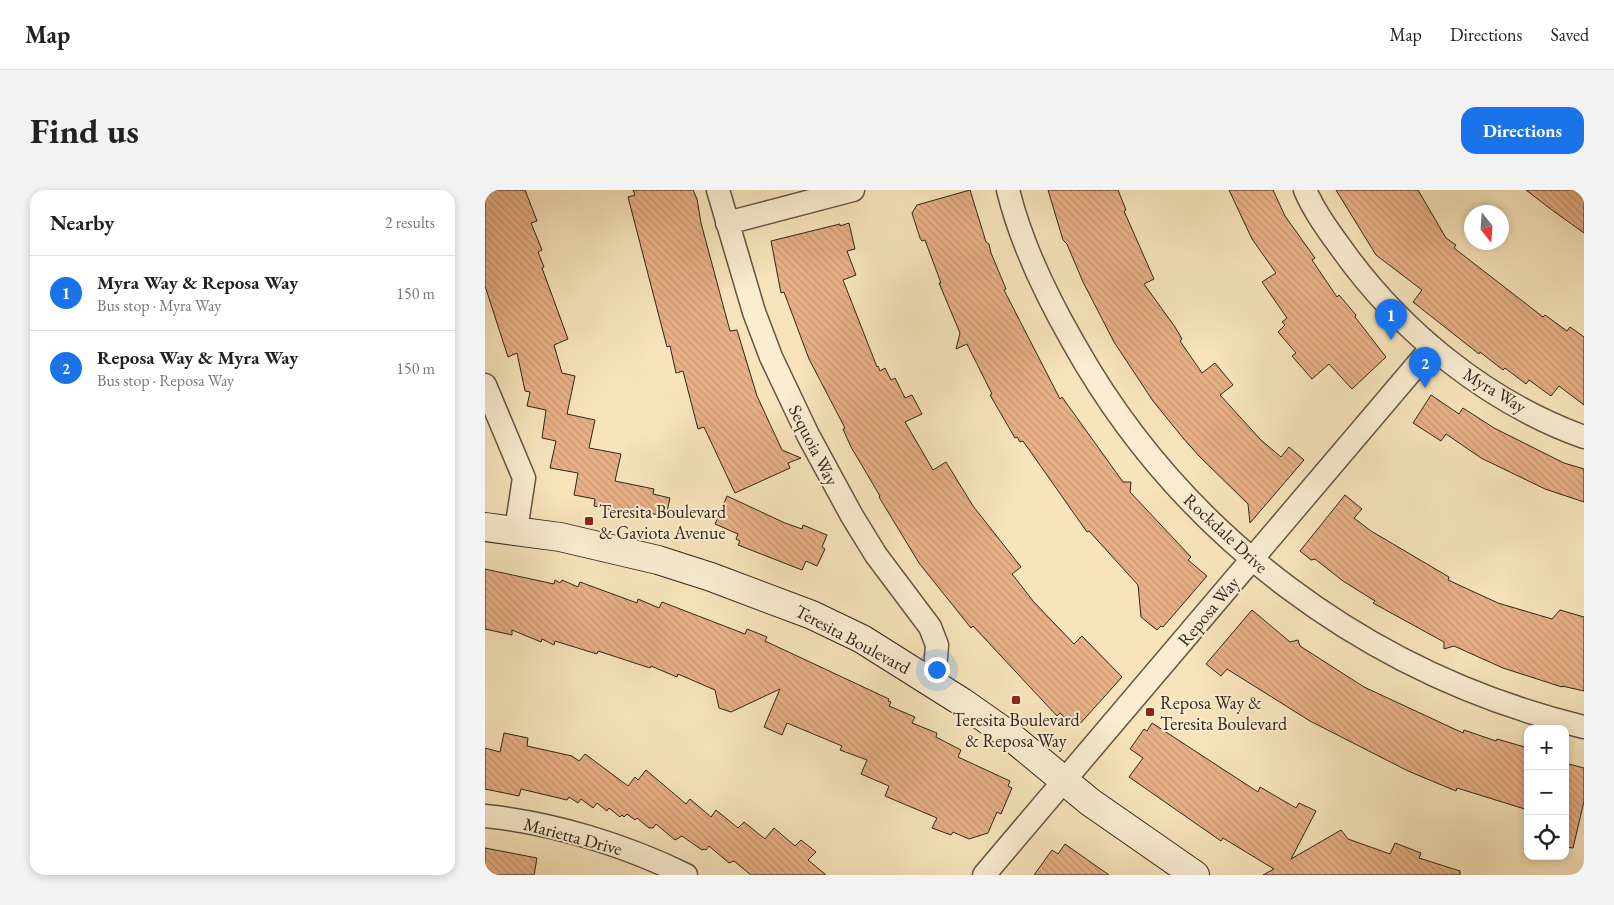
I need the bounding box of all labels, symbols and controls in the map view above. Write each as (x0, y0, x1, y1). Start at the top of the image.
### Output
text: Map (25, 19, 70, 50)
text: Map (1390, 23, 1422, 46)
text: Directions (1450, 23, 1522, 46)
text: Saved (1550, 23, 1589, 46)
button: Directions (1461, 107, 1584, 154)
text: Find us (30, 108, 139, 153)
north arrow (1464, 205, 1509, 250)
text: Nearby (50, 209, 114, 236)
text: 2 results (385, 212, 435, 233)
text: Myra Way & Reposa Way (97, 270, 298, 295)
text: 1 (62, 283, 70, 304)
text: 150 m (396, 283, 435, 304)
text: Bus stop · Myra Way (97, 295, 221, 316)
pin: 1 (1375, 299, 1407, 340)
text: Reposa Way & Myra Way (97, 345, 298, 370)
pin: 2 (1409, 347, 1441, 388)
text: 2 (62, 358, 70, 379)
text: 150 m (396, 358, 435, 379)
street label: Myra Way (1459, 362, 1531, 418)
text: Bus stop · Reposa Way (97, 370, 234, 391)
street label: Sequoia Way (784, 401, 844, 489)
street label: Rockdale Drive (1179, 488, 1273, 578)
place label: Teresita Boulevard & Gaviota Avenue (599, 500, 727, 544)
marker: Teresita Boulevard & Gaviota Avenue (583, 515, 595, 527)
street label: Reposa Way (1172, 571, 1244, 651)
street label: Teresita Boulevard (791, 599, 915, 679)
your location (924, 657, 950, 683)
place label: Reposa Way & Teresita Boulevard (1160, 691, 1288, 735)
marker: Teresita Boulevard & Reposa Way (1010, 694, 1022, 706)
marker: Reposa Way & Teresita Boulevard (1144, 706, 1156, 718)
place label: Teresita Boulevard & Reposa Way (952, 708, 1080, 752)
map controls (1524, 725, 1569, 860)
button: + (1524, 725, 1569, 770)
button: − (1524, 770, 1569, 815)
street label: Marietta Drive (521, 812, 625, 860)
button: locate (1524, 815, 1569, 860)

